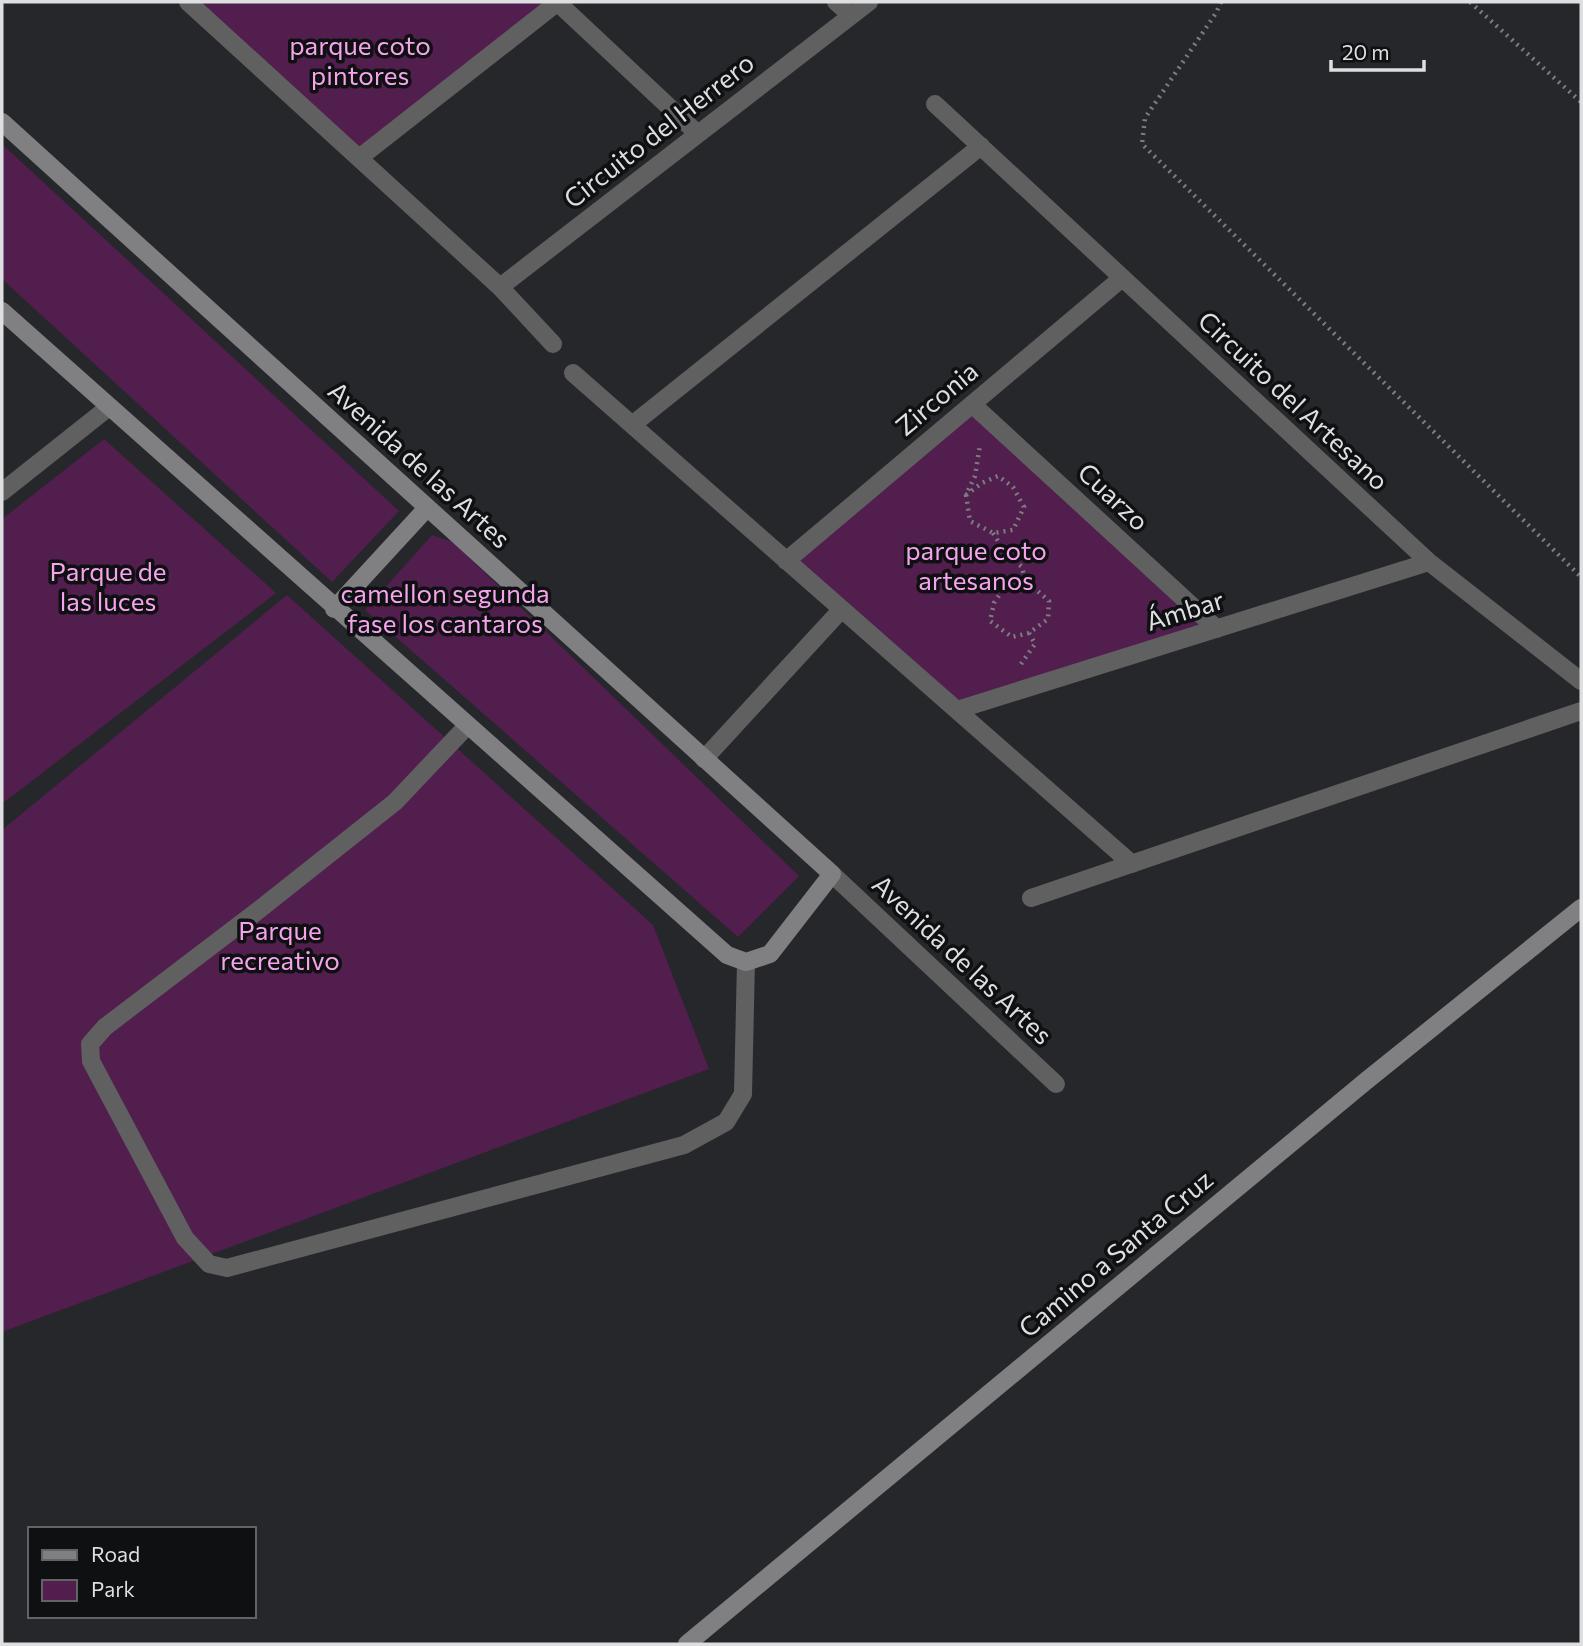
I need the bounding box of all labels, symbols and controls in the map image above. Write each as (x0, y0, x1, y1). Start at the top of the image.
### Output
scale bar (1331, 28, 1424, 72)
park label: parque coto pintores (289, 29, 431, 90)
text: 20 m (1342, 39, 1390, 64)
street label: Circuito del Herrero (557, 46, 759, 214)
street label: Circuito del Artesano (1193, 304, 1395, 496)
street label: Zirconia (889, 355, 983, 441)
street label: Avenida de las Artes (323, 374, 517, 554)
street label: Cuarzo (1072, 456, 1156, 536)
park label: parque coto artesanos (905, 534, 1047, 595)
park label: Parque de las luces (50, 555, 167, 616)
park label: camellon segunda fase los cantaros (340, 577, 550, 638)
street label: Ámbar (1142, 583, 1227, 636)
street label: Avenida de las Artes (867, 868, 1059, 1050)
park label: Parque recreativo (220, 914, 340, 975)
street label: Camino a Santa Cruz (1012, 1163, 1218, 1343)
legend (28, 1527, 256, 1618)
text: Road (91, 1541, 140, 1566)
text: Park (91, 1576, 135, 1601)

